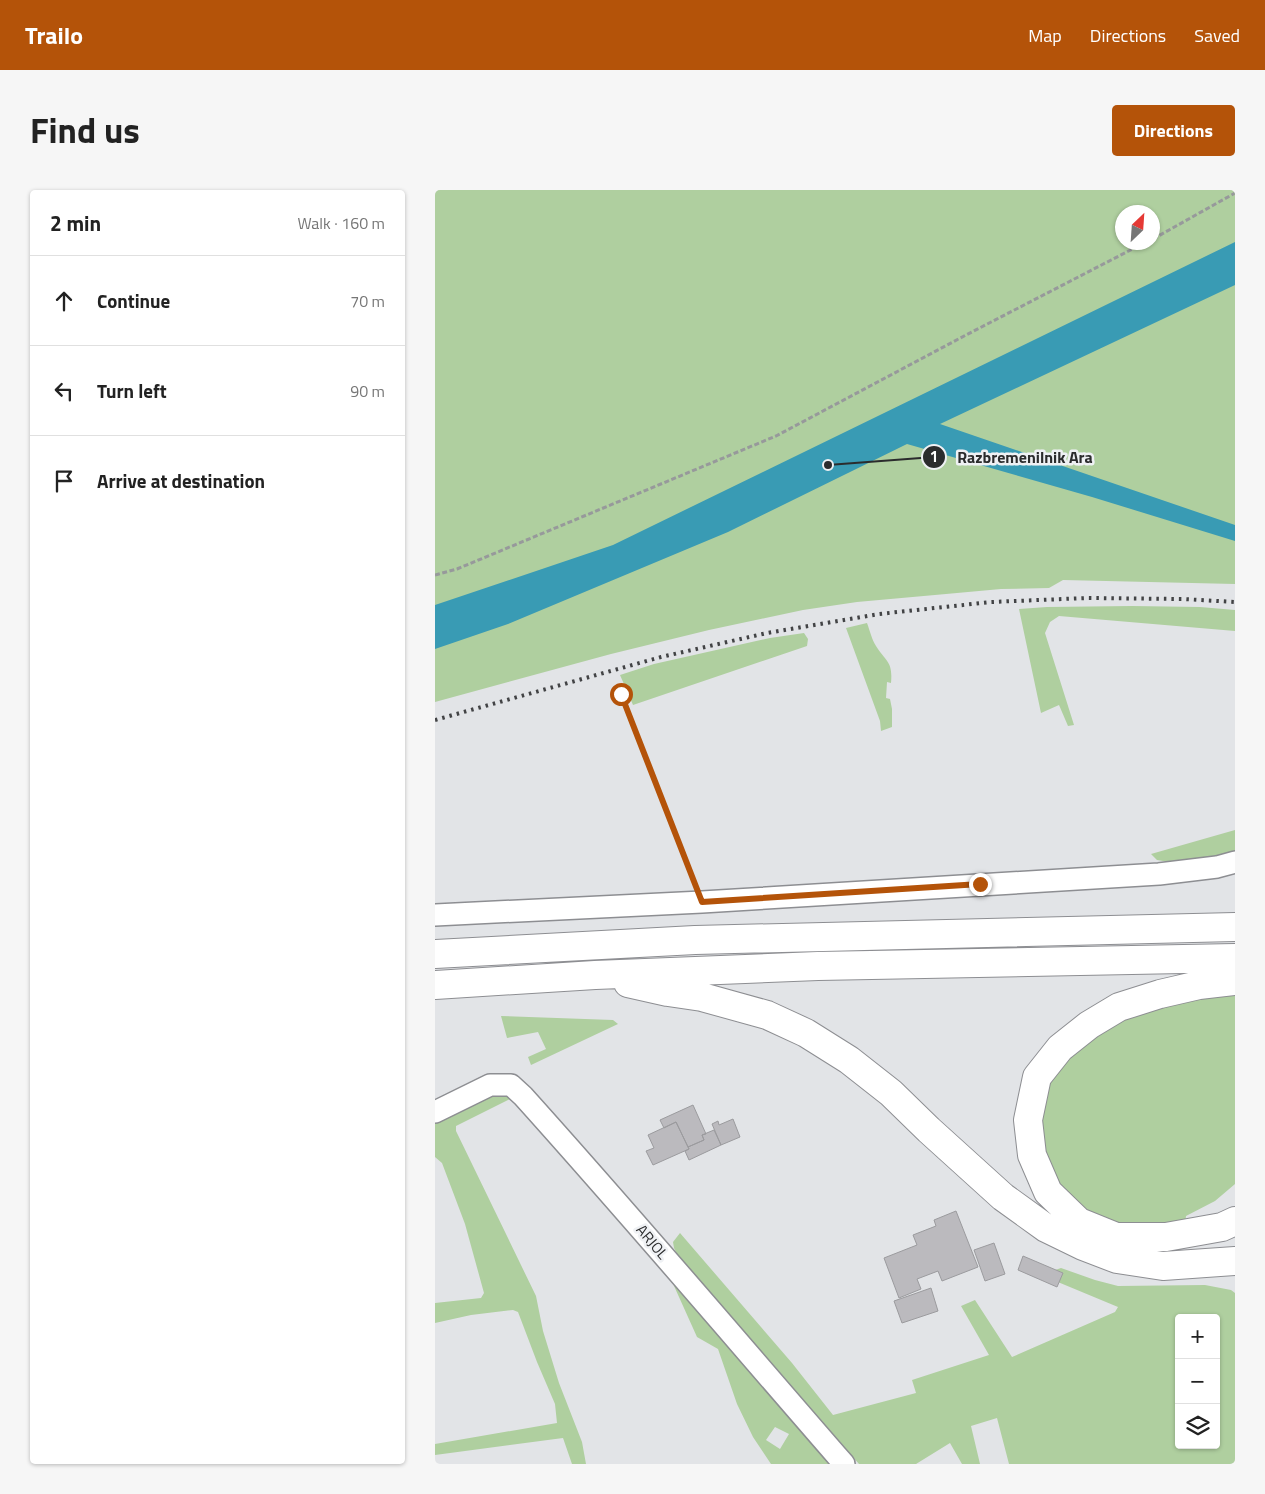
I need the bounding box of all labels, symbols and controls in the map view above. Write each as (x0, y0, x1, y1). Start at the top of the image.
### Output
text: Trailo (25, 17, 83, 53)
text: Map (1028, 22, 1062, 49)
text: Directions (1090, 22, 1166, 49)
text: Saved (1194, 22, 1240, 49)
text: Find us (30, 103, 140, 157)
button: Directions (1112, 105, 1235, 156)
north arrow (1115, 205, 1160, 250)
text: 2 min (50, 207, 101, 239)
text: Walk · 160 m (297, 211, 385, 235)
text: Continue (97, 286, 170, 315)
icon: ahead (50, 287, 78, 315)
text: 70 m (350, 289, 385, 313)
text: Turn left (97, 376, 167, 405)
icon: left (50, 377, 78, 405)
text: 90 m (350, 379, 385, 403)
callout: Razbremenilnik Ara (922, 442, 1102, 473)
text: 1 (930, 445, 938, 468)
text: Razbremenilnik Ara (957, 445, 1093, 469)
text: Arrive at destination (97, 466, 265, 495)
icon: arrive (50, 467, 78, 495)
route start (610, 683, 633, 706)
route end (969, 873, 992, 896)
street label: ARJOL (631, 1219, 674, 1264)
map controls (1175, 1314, 1220, 1449)
button: + (1175, 1314, 1220, 1359)
button: − (1175, 1359, 1220, 1404)
button: layers (1175, 1404, 1220, 1449)

